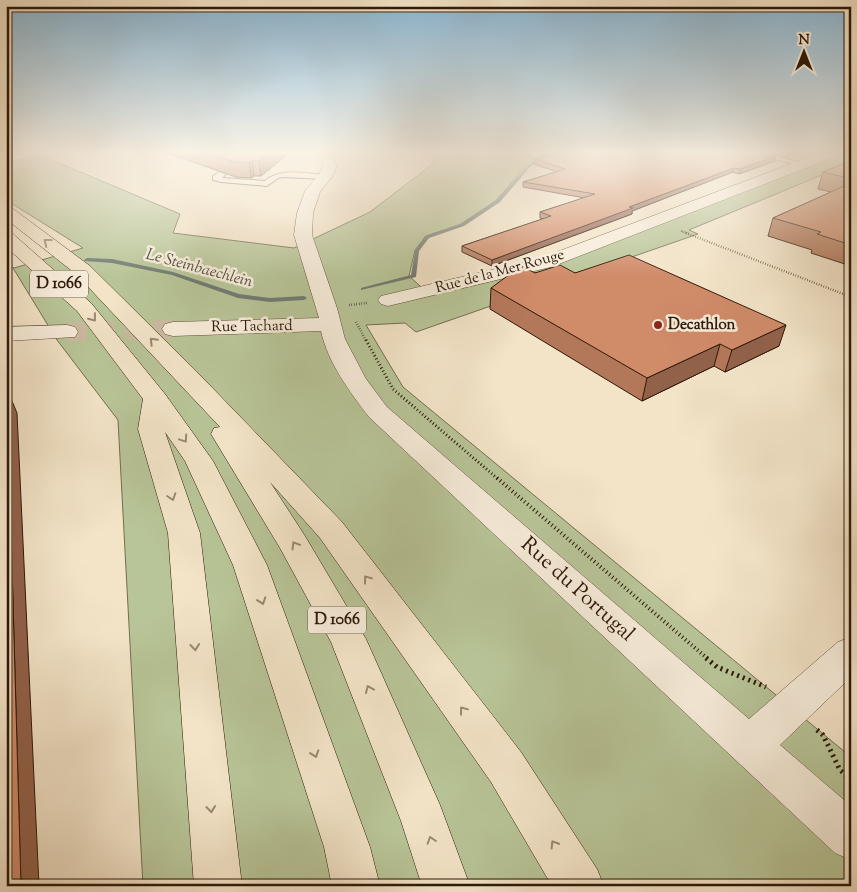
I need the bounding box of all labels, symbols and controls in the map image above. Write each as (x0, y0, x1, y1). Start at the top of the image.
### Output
north arrow (780, 28, 830, 78)
text: N (798, 31, 810, 51)
one-way arrow (44, 240, 53, 248)
water label: Le Steinbaechlein (143, 244, 256, 294)
street label: Rue de la Mer Rouge (433, 245, 567, 299)
road number: D 1066 (30, 270, 88, 298)
one-way arrow (87, 312, 95, 321)
place label: Decathlon (668, 315, 736, 336)
street label: Rue Tachard (211, 316, 293, 338)
marker: Decathlon (652, 319, 664, 331)
one-way arrow (150, 338, 159, 347)
one-way arrow (178, 434, 187, 443)
one-way arrow (167, 492, 177, 500)
street label: Rue du Portugal (513, 531, 641, 650)
one-way arrow (291, 541, 301, 550)
one-way arrow (364, 576, 372, 585)
one-way arrow (257, 596, 267, 604)
road number: D 1066 (308, 606, 366, 634)
one-way arrow (189, 643, 200, 651)
one-way arrow (364, 685, 375, 694)
one-way arrow (460, 706, 469, 716)
one-way arrow (309, 750, 319, 758)
one-way arrow (205, 805, 216, 813)
one-way arrow (426, 836, 436, 844)
one-way arrow (550, 841, 560, 850)

